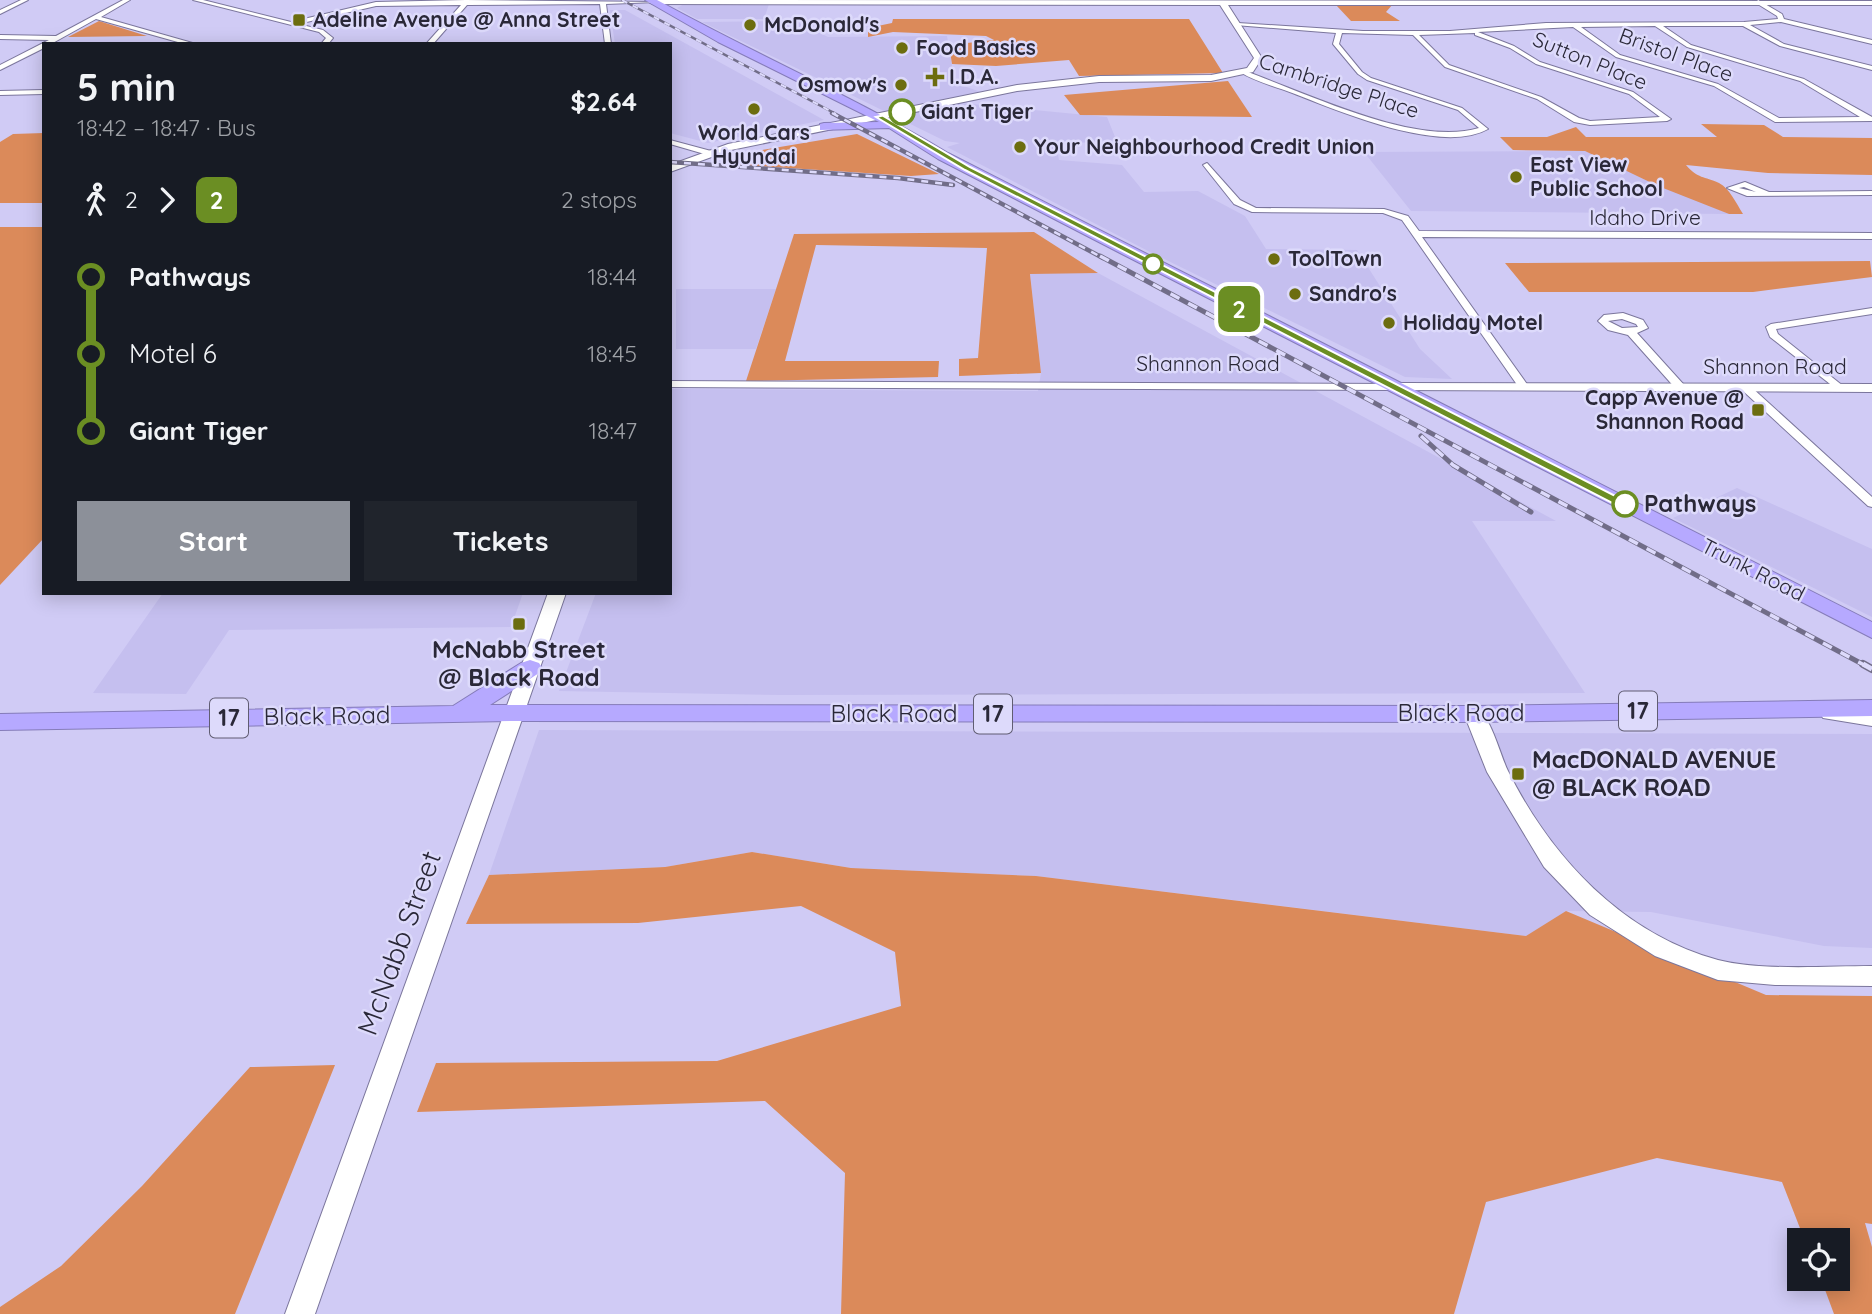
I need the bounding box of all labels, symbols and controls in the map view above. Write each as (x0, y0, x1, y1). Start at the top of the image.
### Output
place label: Adeline Avenue @ Anna Street (313, 6, 620, 32)
place label: McDonald's (764, 11, 879, 37)
marker: Adeline Avenue @ Anna Street (291, 12, 307, 28)
marker: McDonald's (742, 17, 758, 33)
street label: Bristol Place (1616, 21, 1737, 87)
street label: Sutton Place (1529, 25, 1651, 95)
place label: Food Basics (916, 34, 1036, 60)
marker: Food Basics (894, 40, 910, 56)
street label: Cambridge Place (1256, 47, 1423, 123)
text: 5 min (77, 63, 176, 111)
place label: I.D.A. (949, 63, 999, 89)
marker: I.D.A. (927, 69, 943, 85)
place label: Osmow's (798, 71, 887, 97)
marker: Osmow's (893, 77, 909, 93)
text: $2.64 (571, 85, 637, 118)
place label: Giant Tiger (921, 98, 1033, 124)
marker: Giant Tiger (889, 99, 915, 125)
marker: World Cars Hyundai (746, 101, 762, 117)
text: 18:42 – 18:47 · Bus (77, 113, 256, 142)
place label: World Cars Hyundai (698, 119, 810, 169)
place label: Your Neighbourhood Credit Union (1034, 133, 1375, 159)
marker: Your Neighbourhood Credit Union (1012, 139, 1028, 155)
place label: East View Public School (1530, 151, 1663, 201)
marker: East View Public School (1508, 169, 1524, 185)
icon: walk (77, 181, 115, 219)
icon: forward (148, 181, 186, 219)
text: 2 (125, 185, 138, 214)
text: 2 (210, 185, 223, 215)
text: 2 stops (561, 185, 637, 214)
street label: Idaho Drive (1589, 204, 1701, 230)
place label: ToolTown (1288, 245, 1382, 271)
marker: ToolTown (1266, 251, 1282, 267)
unlabelled marker (1143, 254, 1163, 274)
text: Pathways (129, 260, 251, 293)
text: 18:44 (588, 262, 637, 291)
place label: Sandro's (1309, 280, 1397, 306)
line badge: 2 (1216, 286, 1262, 332)
marker: Sandro's (1287, 286, 1303, 302)
text: 2 (1232, 294, 1246, 324)
place label: Holiday Motel (1403, 309, 1543, 335)
marker: Holiday Motel (1381, 315, 1397, 331)
text: Motel 6 (129, 337, 217, 370)
text: 18:45 (587, 339, 637, 368)
street label: Shannon Road (1136, 350, 1280, 376)
street label: Shannon Road (1703, 353, 1847, 379)
place label: Capp Avenue @ Shannon Road (1585, 384, 1744, 434)
marker: Capp Avenue @ Shannon Road (1750, 402, 1766, 418)
text: Giant Tiger (129, 414, 268, 447)
text: 18:47 (589, 416, 637, 445)
place label: Pathways (1644, 488, 1756, 518)
marker: Pathways (1612, 491, 1638, 517)
button: Start (77, 501, 350, 581)
button: Tickets (364, 501, 637, 581)
street label: Trunk Road (1697, 532, 1810, 606)
marker: McNabb Street @ Black Road (511, 616, 527, 632)
place label: McNabb Street @ Black Road (432, 634, 606, 692)
road number: 17 (1619, 692, 1657, 730)
road number: 17 (974, 694, 1012, 734)
street label: Black Road (1398, 697, 1524, 727)
road number: 17 (210, 698, 248, 738)
street label: Black Road (831, 698, 957, 728)
street label: Black Road (263, 699, 391, 731)
place label: MacDONALD AVENUE @ BLACK ROAD (1532, 744, 1776, 802)
marker: MacDONALD AVENUE @ BLACK ROAD (1510, 766, 1526, 782)
street label: McNabb Street (349, 846, 448, 1040)
map controls (1787, 1228, 1850, 1291)
button: locate (1787, 1228, 1850, 1291)

